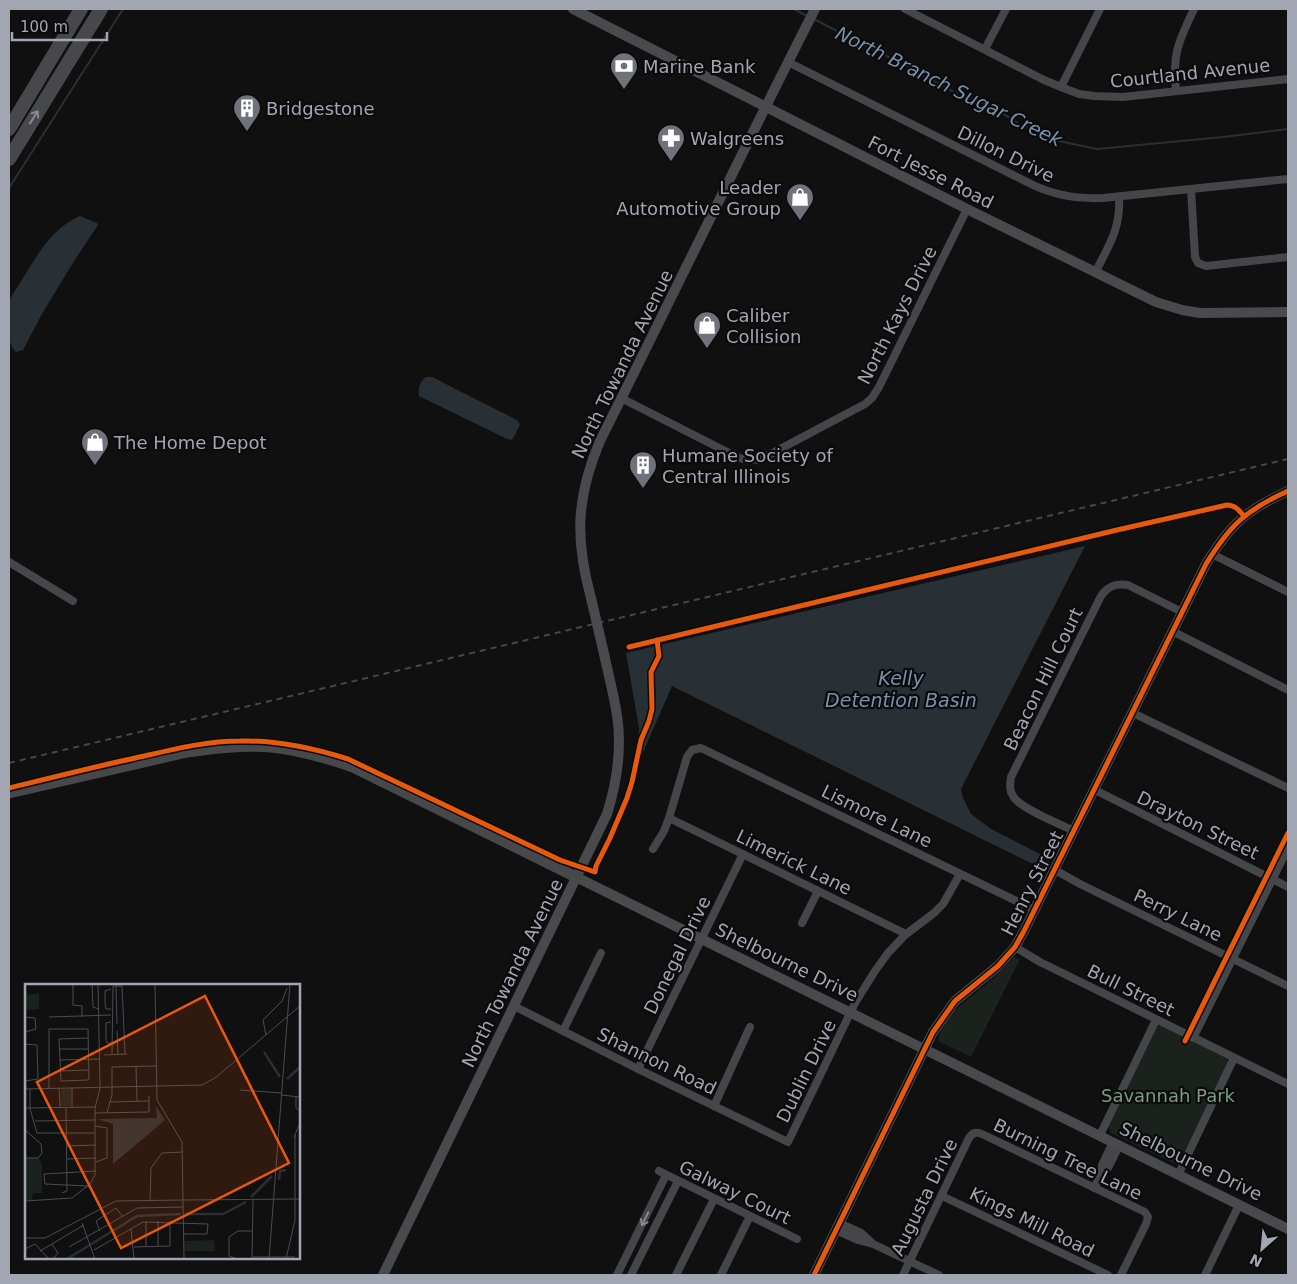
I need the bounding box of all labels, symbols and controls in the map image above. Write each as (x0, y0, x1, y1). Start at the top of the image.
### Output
scale bar (12, 10, 108, 42)
text: 100 m (20, 18, 68, 36)
water label: North Branch Sugar Creek (832, 21, 1067, 151)
bank icon: Marine Bank (609, 51, 639, 90)
street label: Courtland Avenue (1109, 54, 1271, 92)
place label: Marine Bank (643, 56, 756, 77)
building icon: Bridgestone (232, 93, 262, 132)
place label: Bridgestone (266, 98, 375, 119)
one-way arrow (30, 111, 40, 125)
street label: Dillon Drive (954, 122, 1058, 186)
pharmacy icon: Walgreens (656, 123, 686, 162)
place label: Walgreens (690, 128, 784, 149)
street label: Fort Jesse Road (865, 131, 997, 213)
place label: Leader Automotive Group (616, 177, 782, 219)
shop icon: Leader Automotive Group (785, 182, 815, 221)
street label: North Kays Drive (853, 242, 941, 388)
street label: North Towanda Avenue (567, 266, 677, 462)
place label: Caliber Collision (726, 305, 801, 347)
shop icon: Caliber Collision (692, 310, 722, 349)
shop icon: The Home Depot (80, 427, 110, 466)
place label: The Home Depot (113, 432, 267, 453)
place label: Humane Society of Central Illinois (662, 445, 834, 487)
building icon: Humane Society of Central Illinois (628, 450, 658, 489)
street label: Beacon Hill Court (999, 604, 1087, 754)
water label: Kelly Detention Basin (825, 667, 977, 711)
street label: Lismore Lane (818, 780, 936, 852)
street label: Drayton Street (1134, 786, 1262, 864)
street label: Limerick Lane (733, 825, 855, 899)
street label: Henry Street (997, 827, 1067, 939)
street label: North Towanda Avenue (457, 875, 567, 1071)
street label: Perry Lane (1130, 885, 1226, 945)
street label: Donegal Drive (639, 893, 715, 1017)
street label: Shelbourne Drive (712, 918, 862, 1006)
street label: Bull Street (1084, 960, 1178, 1020)
inset map (25, 984, 300, 1259)
street label: Dublin Drive (772, 1016, 840, 1126)
street label: Shannon Road (594, 1023, 720, 1099)
park label: Savannah Park (1101, 1085, 1236, 1106)
street label: Burning Tree Lane (990, 1114, 1146, 1204)
street label: Shelbourne Drive (1116, 1117, 1266, 1205)
street label: Augusta Drive (887, 1135, 961, 1259)
street label: Galway Court (676, 1156, 794, 1228)
street label: Kings Mill Road (966, 1183, 1098, 1261)
one-way arrow (640, 1211, 649, 1226)
north arrow (1237, 1224, 1287, 1274)
text: N (1247, 1251, 1265, 1270)

